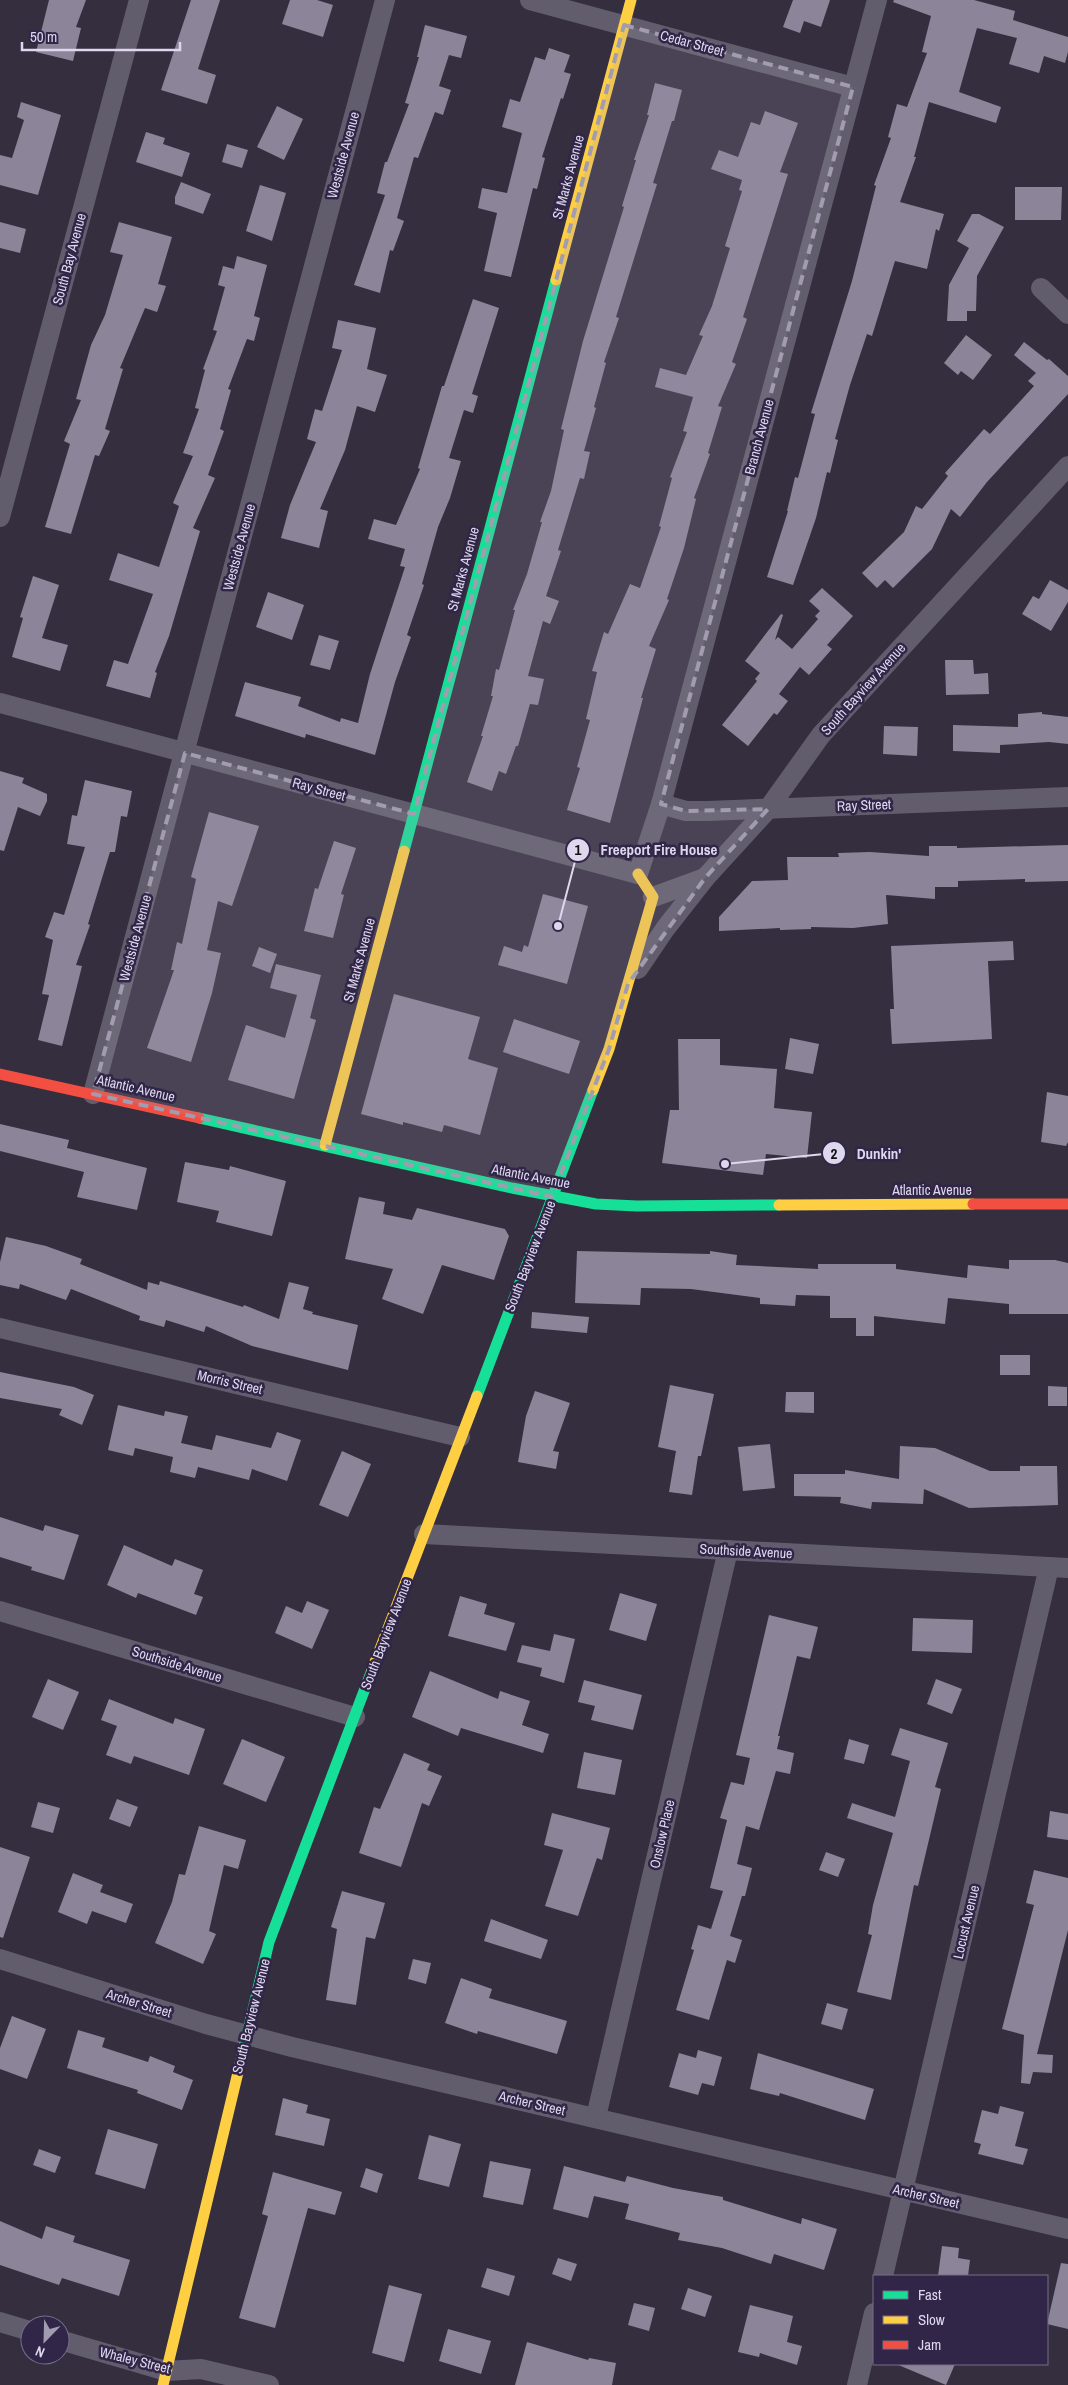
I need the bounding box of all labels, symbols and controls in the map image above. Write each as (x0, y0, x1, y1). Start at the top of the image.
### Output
scale bar (22, 20, 180, 52)
text: 50 m (30, 26, 57, 47)
street label: Cedar Street (658, 26, 726, 60)
street label: Westside Avenue (323, 110, 363, 200)
street label: St Marks Avenue (548, 133, 588, 221)
street label: South Bay Avenue (48, 211, 90, 307)
street label: Branch Avenue (740, 397, 778, 477)
street label: Westside Avenue (219, 502, 259, 592)
street label: St Marks Avenue (443, 525, 483, 613)
street label: South Bayview Avenue (817, 639, 909, 739)
street label: Ray Street (290, 773, 348, 805)
street label: Ray Street (837, 795, 891, 815)
callout: Freeport Fire House (566, 835, 728, 865)
text: 1 (575, 839, 582, 860)
text: Freeport Fire House (601, 839, 718, 860)
street label: Westside Avenue (115, 893, 155, 983)
street label: St Marks Avenue (339, 916, 379, 1004)
street label: Atlantic Avenue (94, 1070, 177, 1106)
callout: Dunkin' (821, 1138, 911, 1168)
text: 2 (831, 1143, 838, 1164)
text: Dunkin' (857, 1143, 901, 1164)
street label: Atlantic Avenue (489, 1159, 572, 1192)
street label: Atlantic Avenue (891, 1181, 972, 1199)
street label: South Bayview Avenue (500, 1198, 560, 1314)
street label: Morris Street (196, 1366, 264, 1398)
street label: Southside Avenue (699, 1540, 793, 1562)
street label: South Bayview Avenue (356, 1576, 416, 1692)
street label: Southside Avenue (130, 1642, 224, 1686)
street label: Onslow Place (645, 1798, 679, 1870)
street label: Locust Avenue (949, 1883, 983, 1961)
street label: South Bayview Avenue (228, 1957, 274, 2075)
street label: Archer Street (103, 1984, 174, 2021)
street label: Archer Street (496, 2086, 567, 2119)
street label: Archer Street (890, 2179, 961, 2212)
legend (873, 2275, 1048, 2365)
text: Fast (918, 2284, 942, 2305)
text: Slow (918, 2309, 945, 2330)
north arrow (20, 2315, 70, 2365)
text: Jam (918, 2334, 941, 2355)
text: N (33, 2342, 47, 2362)
street label: Whaley Street (98, 2343, 172, 2377)

